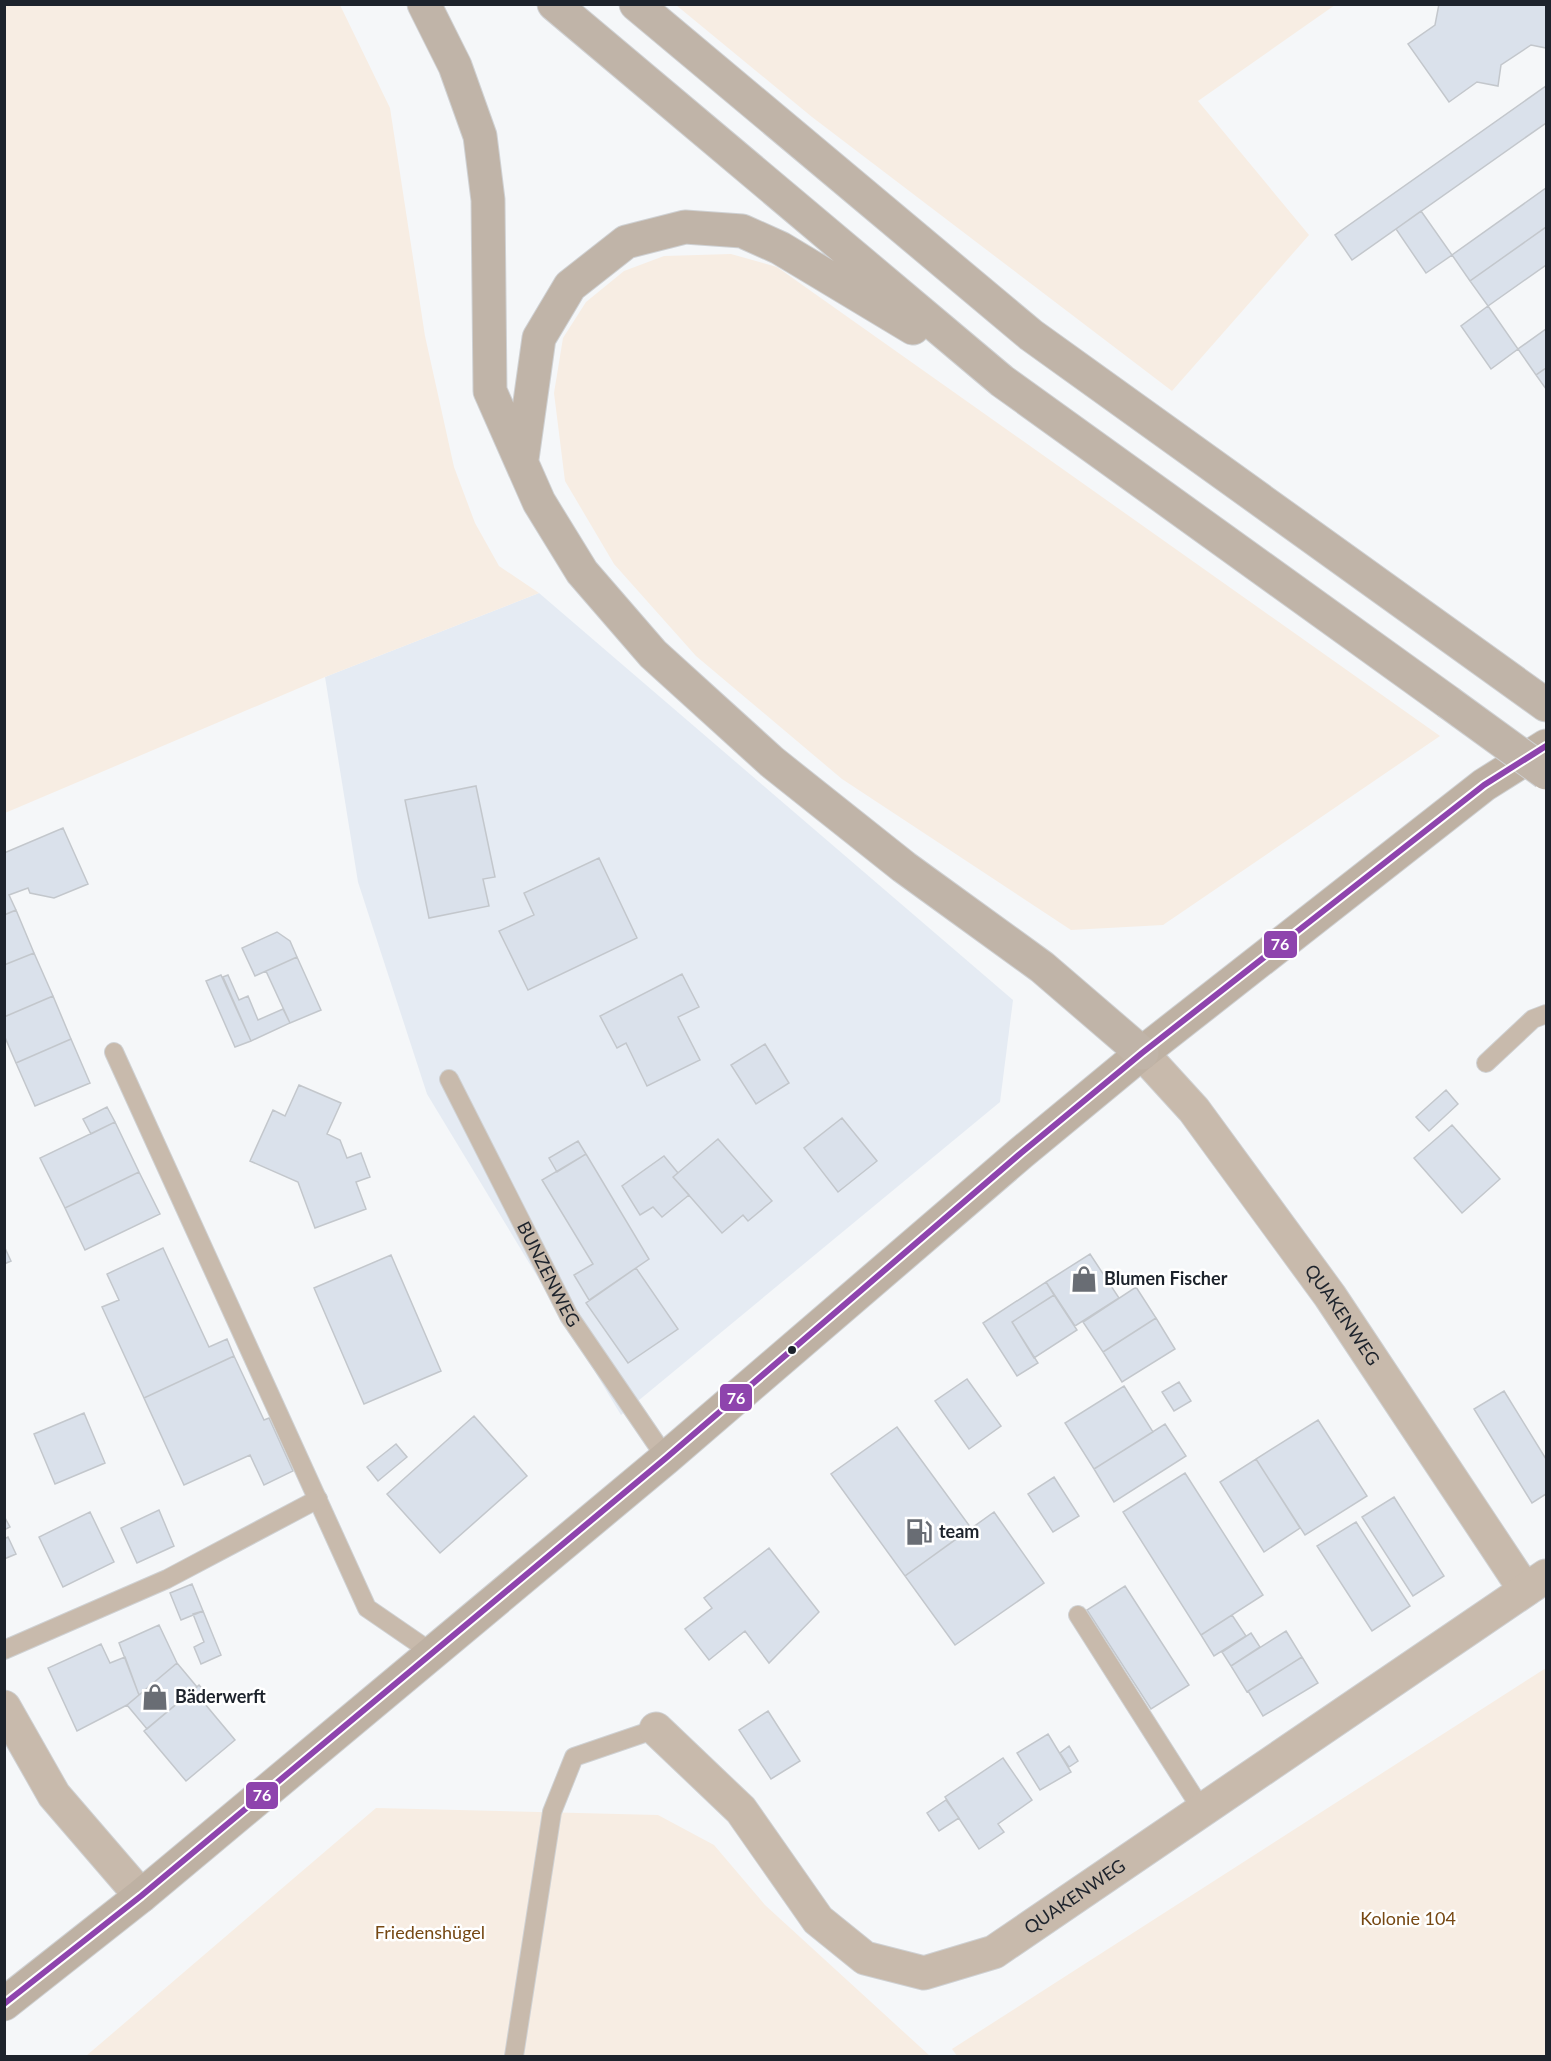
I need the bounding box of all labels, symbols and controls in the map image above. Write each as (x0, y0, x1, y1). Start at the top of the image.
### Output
line badge: 76 (1263, 930, 1298, 959)
text: 76 (1271, 934, 1289, 953)
street label: BUNZENWEG (513, 1217, 585, 1331)
street label: QUAKENWEG (1300, 1260, 1385, 1369)
shop icon: Blumen Fischer (1069, 1264, 1099, 1294)
place label: Blumen Fischer (1104, 1267, 1228, 1289)
unlabelled marker (786, 1344, 798, 1356)
line badge: 76 (719, 1383, 753, 1412)
text: 76 (727, 1388, 745, 1407)
fuel station icon: team (904, 1517, 934, 1547)
place label: team (939, 1520, 979, 1542)
shop icon: Bäderwerft (140, 1682, 170, 1712)
place label: Bäderwerft (175, 1685, 266, 1707)
line badge: 76 (245, 1781, 279, 1810)
text: 76 (253, 1785, 271, 1804)
street label: QUAKENWEG (1020, 1854, 1129, 1938)
park label: Kolonie 104 (1360, 1907, 1456, 1929)
park label: Friedenshügel (375, 1921, 485, 1943)

